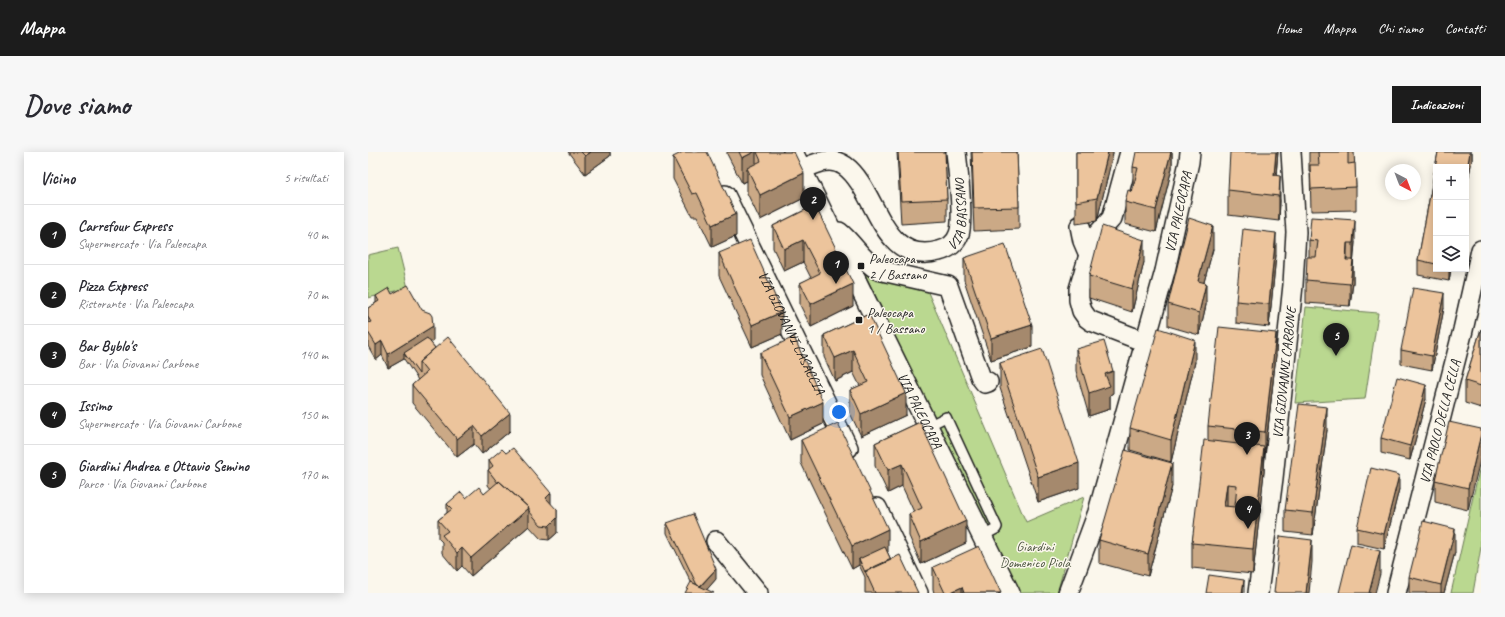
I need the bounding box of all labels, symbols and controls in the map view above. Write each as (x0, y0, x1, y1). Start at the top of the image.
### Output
text: Mappa (20, 16, 64, 40)
text: Home (1276, 20, 1302, 37)
text: Mappa (1324, 20, 1356, 37)
text: Chi siamo (1378, 20, 1423, 37)
text: Contatti (1445, 20, 1485, 37)
button: Indicazioni (1392, 86, 1481, 123)
text: Dove siamo (24, 87, 130, 122)
north arrow (1385, 164, 1421, 200)
map controls (1433, 164, 1469, 272)
button: + (1433, 164, 1469, 200)
text: Vicino (40, 168, 75, 189)
street label: VIA PALEOCAPA (1161, 169, 1195, 254)
text: 5 risultati (284, 170, 328, 186)
street label: VIA BASSANO (944, 176, 970, 253)
pin: 2 (800, 187, 826, 220)
button: − (1433, 200, 1469, 236)
text: Carrefour Express (78, 217, 172, 236)
text: 1 (50, 227, 56, 243)
text: 40 m (306, 227, 328, 243)
text: Supermercato · Via Paleocapa (78, 236, 206, 252)
button: layers (1433, 236, 1469, 272)
place label: Paleocapa 2 / Bassano (869, 250, 928, 283)
pin: 1 (823, 251, 849, 284)
marker: Paleocapa 2 / Bassano (856, 261, 866, 271)
street label: VIA GIOVANNI CASACCIA (755, 268, 829, 398)
text: Pizza Express (78, 277, 147, 296)
text: 2 (50, 287, 56, 303)
text: 70 m (306, 287, 328, 303)
text: Ristorante · Via Paleocapa (78, 296, 193, 312)
place label: Paleocapa 1 / Bassano (867, 304, 926, 337)
street label: VIA GIOVANNI CARBONE (1269, 304, 1299, 439)
marker: Paleocapa 1 / Bassano (854, 315, 864, 325)
pin: 5 (1323, 323, 1349, 356)
text: Bar Byblo's (78, 337, 136, 356)
text: 3 (50, 347, 56, 363)
text: 140 m (300, 347, 328, 363)
text: Bar · Via Giovanni Carbone (78, 356, 198, 372)
street label: VIA PAOLO DELLA CELLA (1416, 357, 1464, 485)
street label: VIA PALEOCAPA (894, 370, 946, 452)
text: Issimo (78, 397, 111, 416)
your location (829, 402, 849, 422)
text: 4 (50, 407, 56, 423)
text: 150 m (300, 407, 328, 423)
text: Supermercato · Via Giovanni Carbone (78, 416, 241, 432)
pin: 3 (1234, 422, 1260, 455)
text: Giardini Andrea e Ottavio Semino (78, 457, 249, 476)
text: 5 (50, 467, 56, 483)
text: 170 m (300, 467, 328, 483)
text: Parco · Via Giovanni Carbone (78, 476, 206, 492)
pin: 4 (1235, 496, 1261, 529)
park label: Giardini Domenico Piola (1000, 538, 1071, 571)

